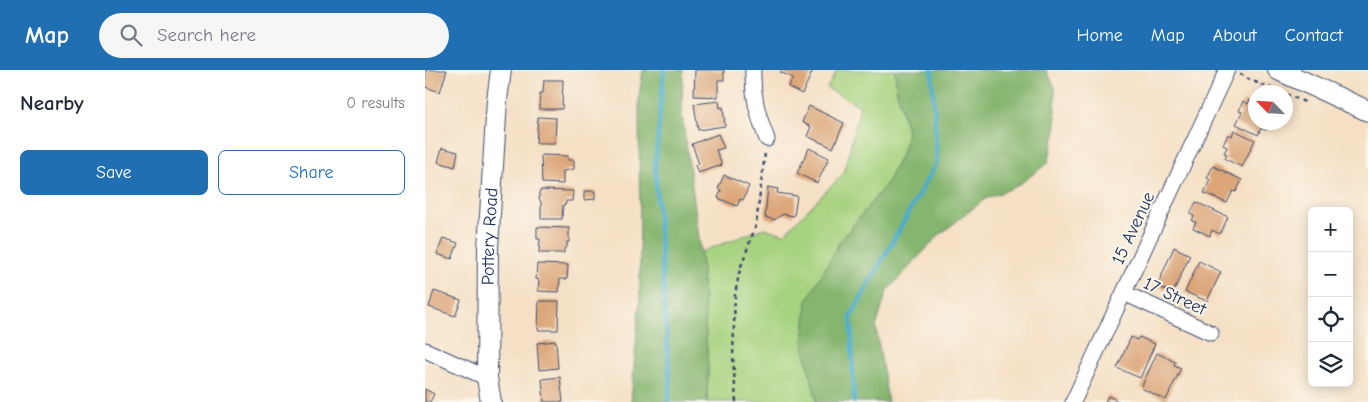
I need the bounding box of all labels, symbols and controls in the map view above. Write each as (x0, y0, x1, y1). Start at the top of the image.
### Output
search box (99, 13, 449, 58)
text: Map (25, 21, 69, 49)
icon: search (117, 21, 145, 49)
text: Search here (157, 24, 256, 46)
text: Home (1076, 25, 1123, 46)
text: Map (1151, 25, 1185, 46)
text: About (1213, 25, 1257, 46)
text: Contact (1285, 25, 1343, 46)
north arrow (1248, 85, 1293, 130)
text: Nearby (20, 91, 84, 115)
text: 0 results (346, 94, 405, 112)
button: Save (20, 150, 208, 195)
button: Share (218, 150, 405, 195)
street label: Pottery Road (478, 187, 503, 285)
street label: 15 Avenue (1108, 189, 1159, 268)
map controls (1308, 207, 1353, 387)
button: + (1308, 207, 1353, 252)
button: − (1308, 252, 1353, 297)
street label: 17 Street (1140, 273, 1210, 320)
button: locate (1308, 297, 1353, 342)
button: layers (1308, 342, 1353, 387)

